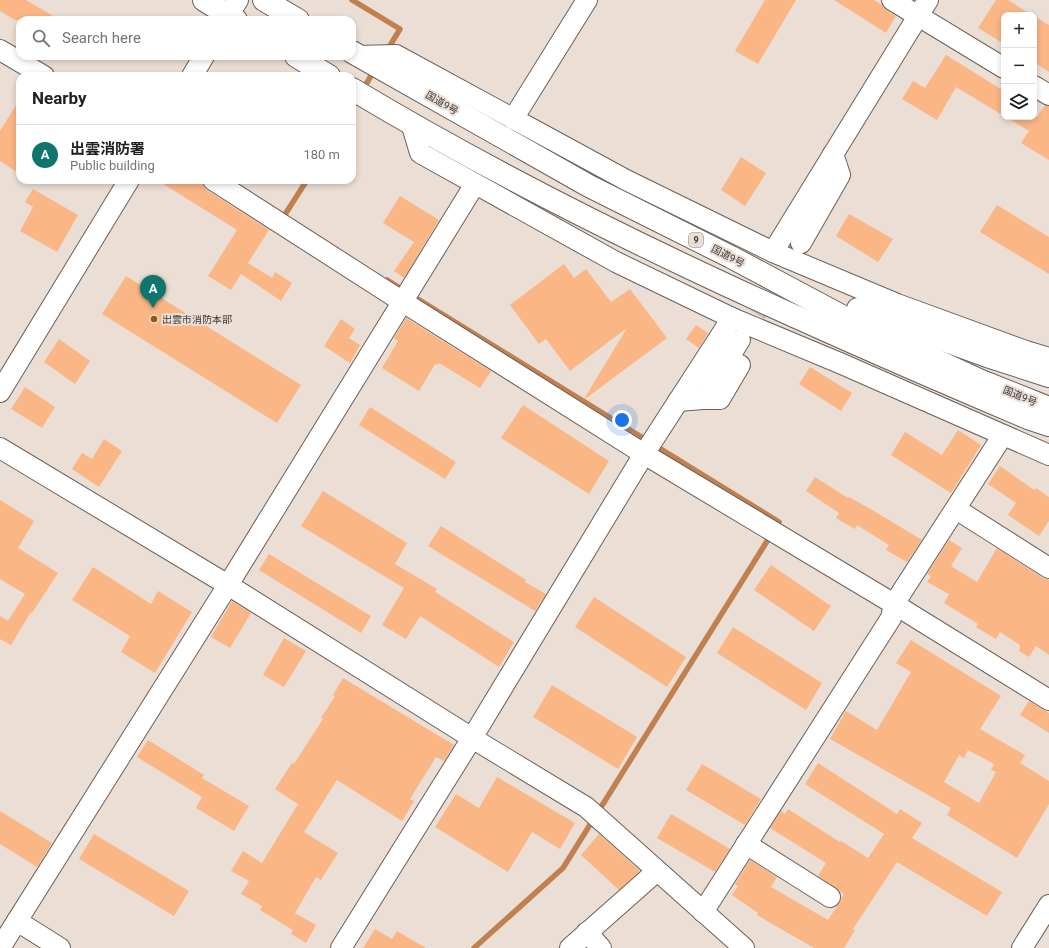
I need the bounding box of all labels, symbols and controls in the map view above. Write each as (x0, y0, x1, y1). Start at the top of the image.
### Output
map controls (1001, 12, 1037, 120)
button: + (1001, 12, 1037, 48)
search box (16, 16, 356, 60)
icon: search (30, 27, 52, 49)
text: Search here (62, 29, 141, 47)
button: − (1001, 48, 1037, 84)
button: layers (1001, 84, 1037, 120)
text: Nearby (32, 88, 87, 108)
street label: 国道9号 (424, 89, 460, 117)
text: 出雲消防署 (70, 140, 145, 158)
text: A (41, 147, 49, 162)
text: 180 m (303, 147, 340, 162)
text: Public building (70, 158, 155, 173)
road number: 9 (689, 233, 703, 247)
street label: 国道9号 (710, 243, 746, 269)
pin: A (140, 275, 166, 308)
marker: 出雲市消防本部 (149, 314, 159, 324)
place label: 出雲市消防本部 (162, 314, 232, 325)
street label: 国道9号 (1001, 384, 1039, 408)
your location (612, 410, 632, 430)

